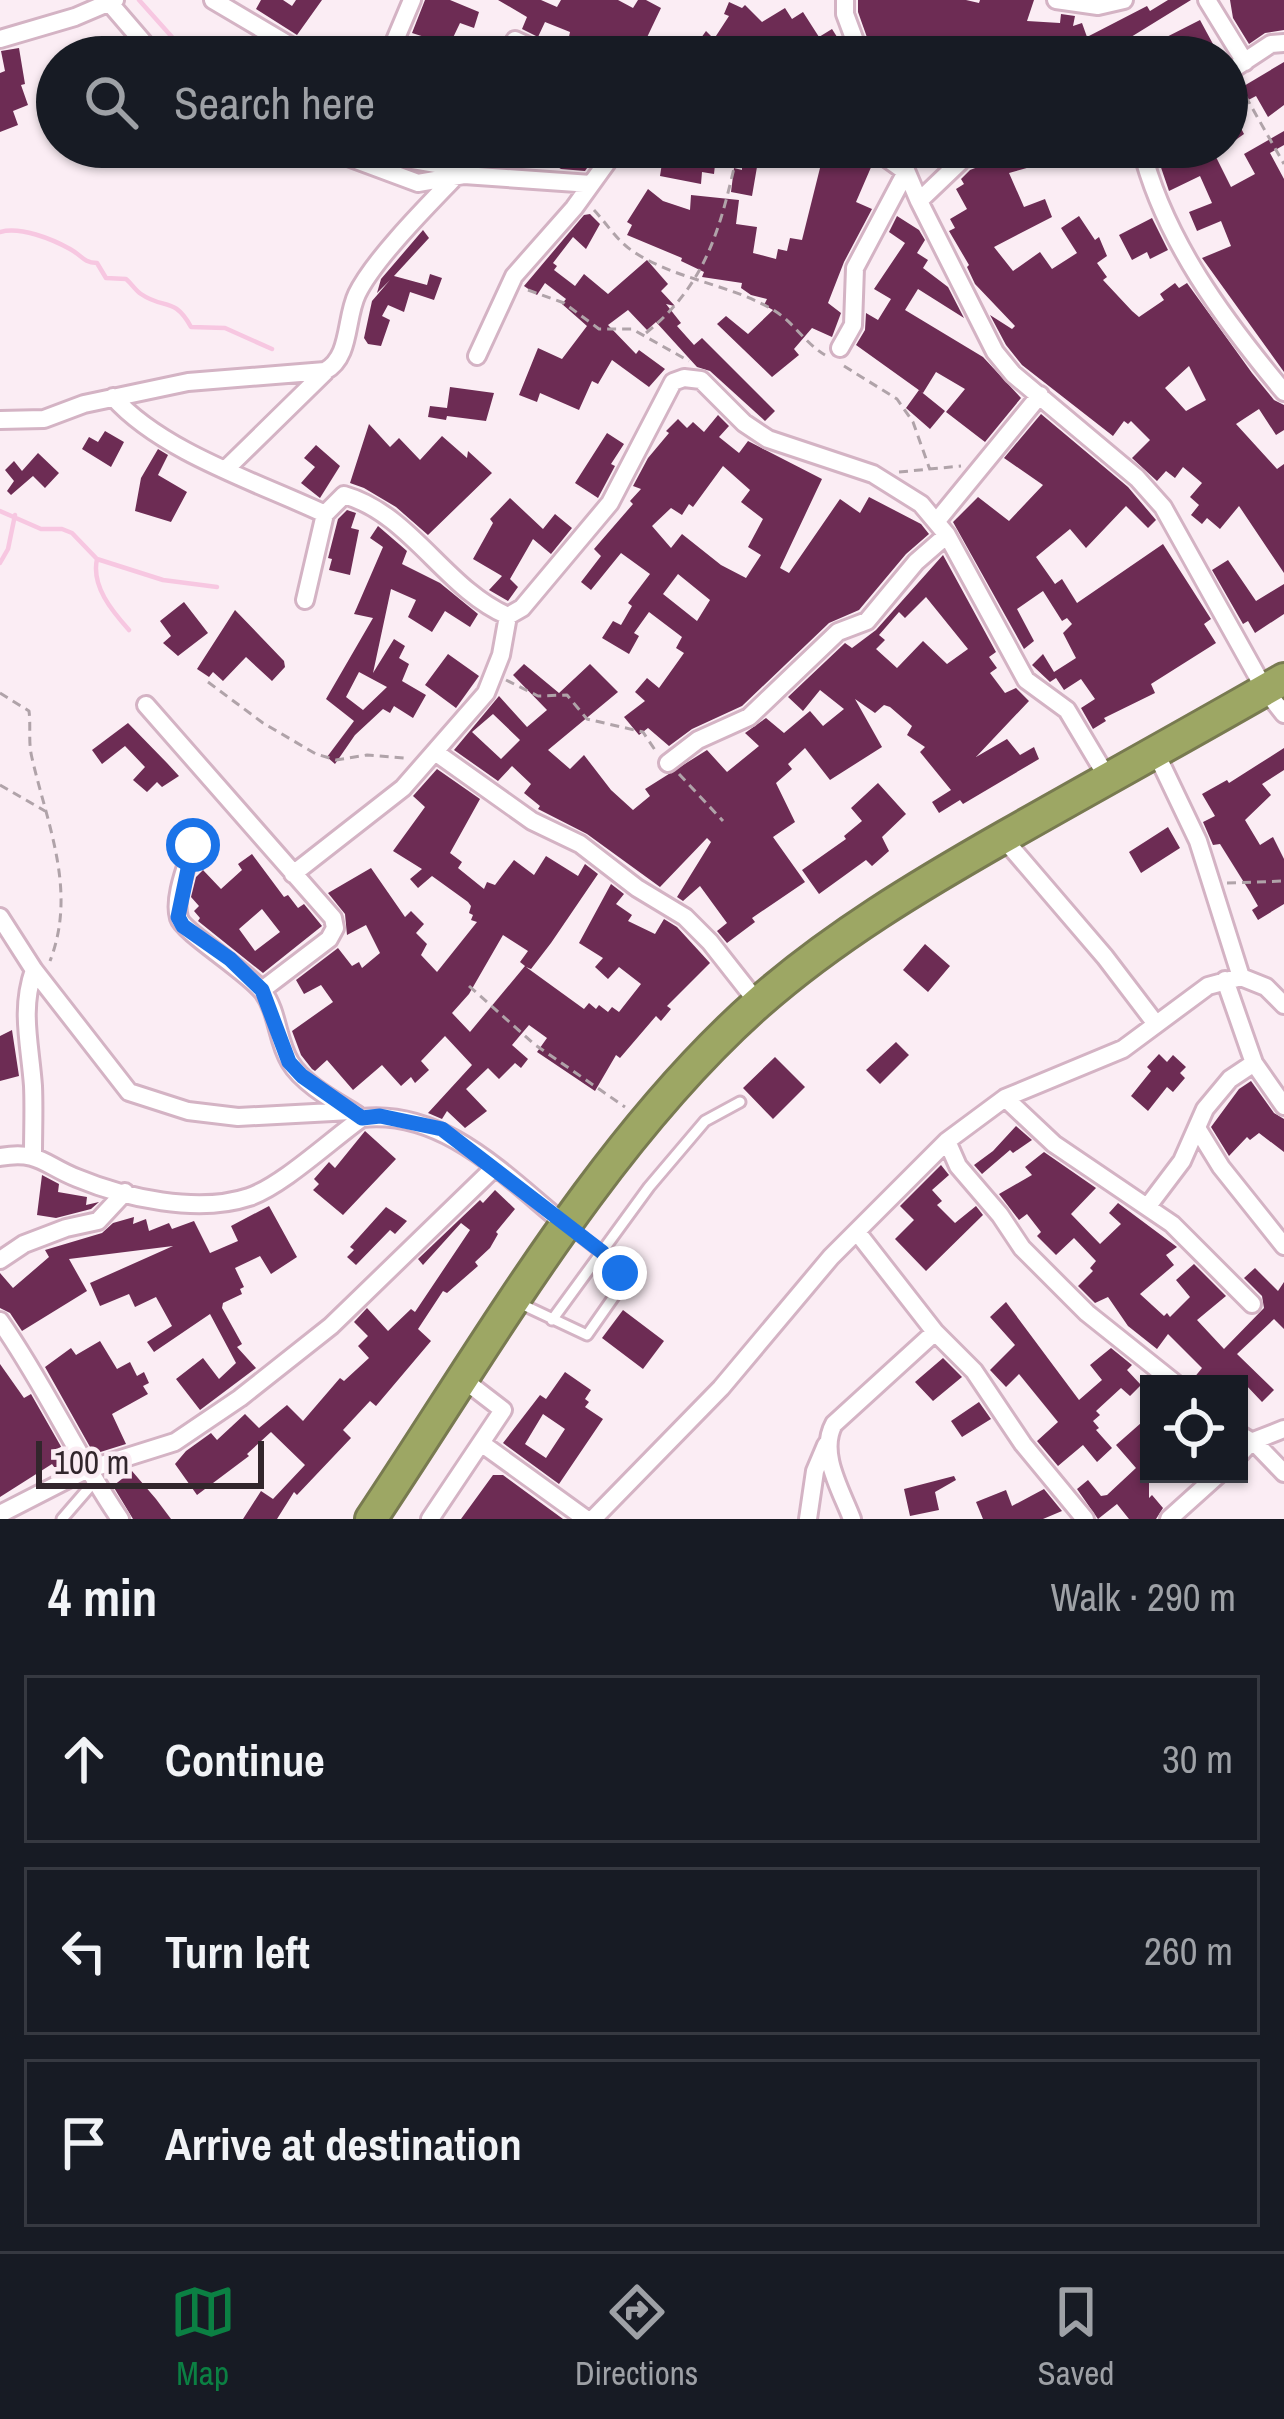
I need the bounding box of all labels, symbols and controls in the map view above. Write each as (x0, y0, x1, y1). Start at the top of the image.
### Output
search box (36, 36, 1248, 168)
icon: search (78, 69, 144, 135)
text: Search here (174, 72, 375, 133)
route start (166, 818, 220, 872)
route end (593, 1246, 647, 1300)
map controls (1140, 1375, 1248, 1483)
button: locate (1140, 1375, 1248, 1483)
scale bar (36, 1435, 264, 1488)
text: 100 m (54, 1440, 129, 1484)
text: 4 min (48, 1563, 157, 1632)
text: Walk · 290 m (1051, 1571, 1236, 1623)
icon: ahead (51, 1726, 117, 1792)
text: Continue (165, 1729, 325, 1790)
text: 30 m (1162, 1733, 1233, 1785)
icon: left (51, 1918, 117, 1984)
text: Turn left (165, 1921, 310, 1982)
text: 260 m (1144, 1925, 1233, 1977)
icon: arrive (51, 2110, 117, 2176)
text: Arrive at destination (165, 2113, 522, 2174)
tab: Map (170, 2279, 236, 2395)
tab: Directions (575, 2279, 698, 2395)
tab: Saved (1038, 2279, 1114, 2395)

